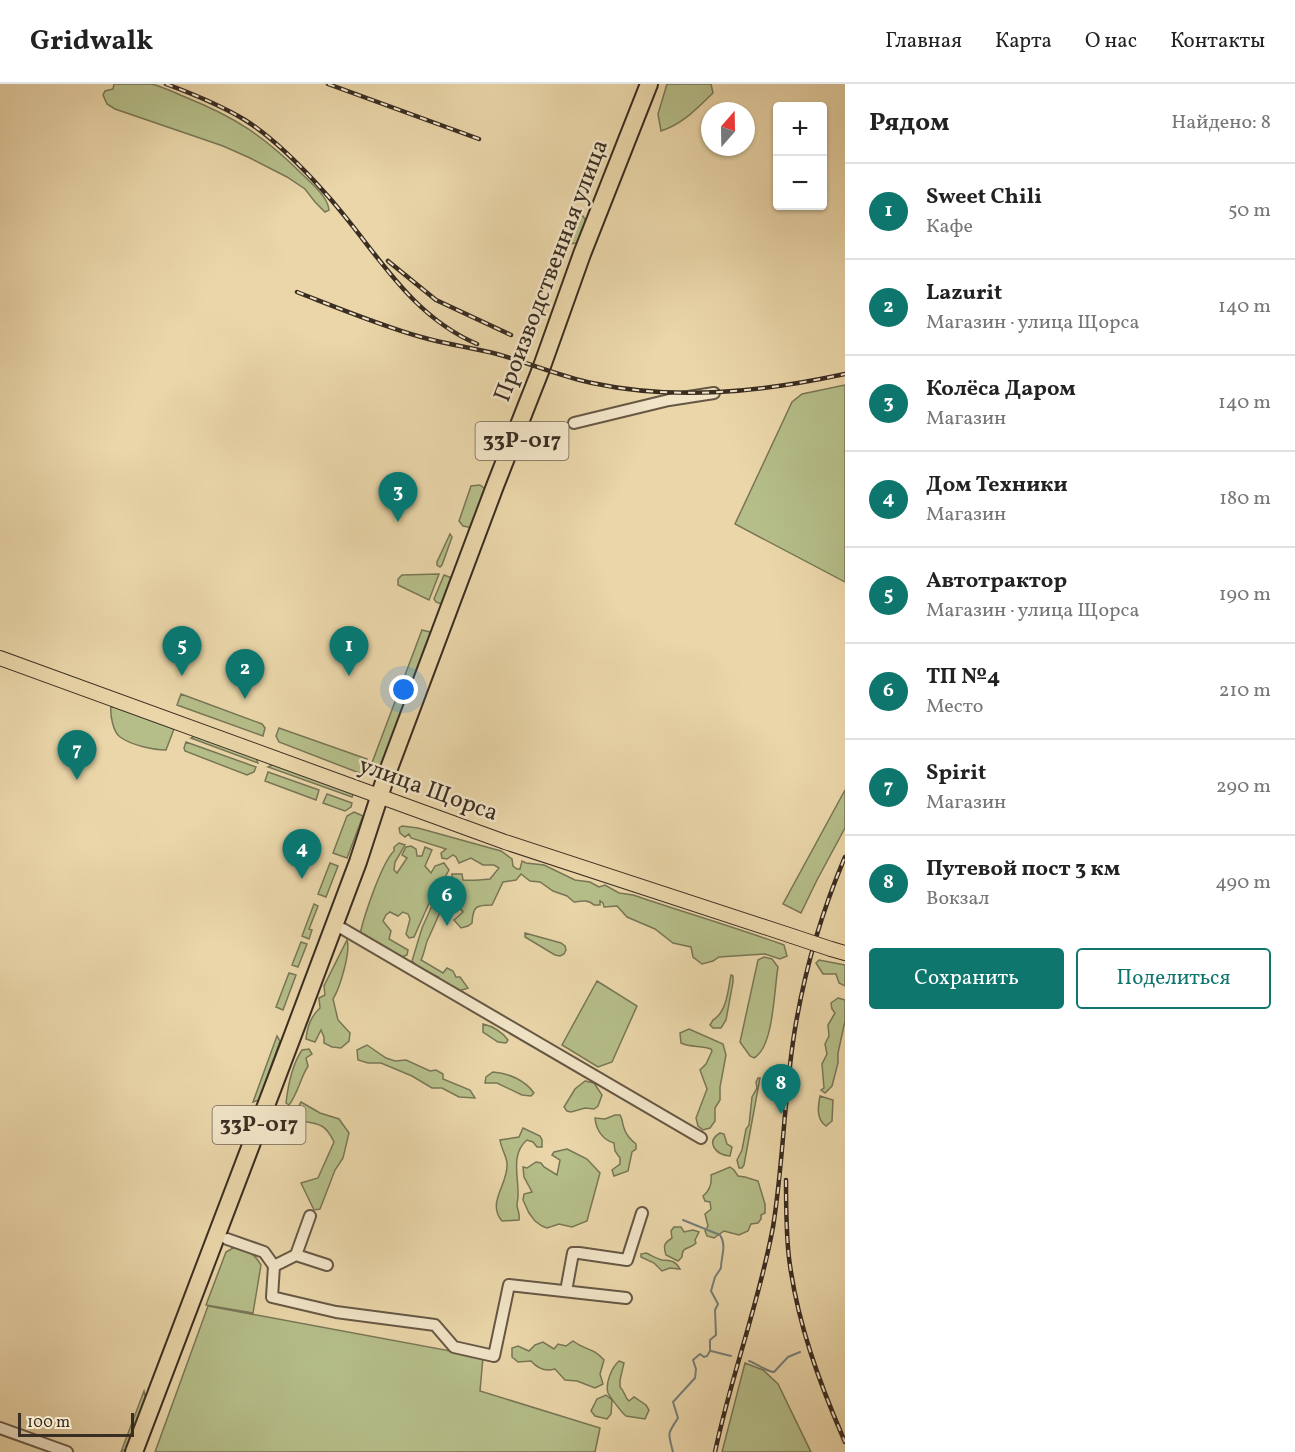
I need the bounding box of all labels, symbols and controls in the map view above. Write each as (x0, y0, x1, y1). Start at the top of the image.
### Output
text: Gridwalk (30, 22, 153, 61)
text: Главная (885, 27, 962, 56)
text: Карта (995, 27, 1052, 56)
text: О нас (1085, 27, 1137, 56)
text: Контакты (1170, 27, 1265, 56)
north arrow (701, 102, 755, 156)
map controls (773, 102, 827, 210)
button: + (773, 102, 827, 156)
text: Рядом (869, 105, 949, 141)
text: Найдено: 8 (1171, 109, 1271, 137)
street label: Производственная улица (486, 135, 618, 407)
button: − (773, 156, 827, 210)
text: Sweet Chili (926, 182, 1042, 213)
text: 1 (884, 197, 893, 225)
text: 50 m (1228, 197, 1271, 225)
text: Кафе (926, 213, 973, 241)
text: Lazurit (926, 278, 1002, 309)
text: 2 (883, 293, 894, 321)
text: 140 m (1218, 293, 1271, 321)
text: Магазин · улица Щорса (926, 309, 1139, 337)
text: Колёса Даром (926, 374, 1076, 405)
text: 3 (883, 389, 894, 417)
text: 140 m (1218, 389, 1271, 417)
text: Магазин (926, 405, 1006, 433)
road number: 33Р-017 (476, 422, 568, 460)
text: Дом Техники (926, 470, 1068, 501)
pin: 3 (378, 472, 418, 522)
text: 4 (882, 485, 895, 513)
text: 180 m (1219, 485, 1271, 513)
text: Магазин (926, 501, 1006, 529)
text: Автотрактор (926, 566, 1067, 597)
text: 5 (884, 581, 893, 609)
text: 190 m (1219, 581, 1271, 609)
text: Магазин · улица Щорса (926, 597, 1139, 625)
pin: 5 (162, 626, 201, 676)
pin: 1 (330, 626, 368, 676)
pin: 2 (226, 650, 264, 699)
text: ТП №4 (926, 662, 1000, 693)
your location (389, 675, 418, 704)
text: 6 (883, 677, 894, 705)
text: 210 m (1219, 677, 1271, 705)
text: Место (926, 693, 983, 721)
pin: 7 (58, 730, 97, 780)
street label: улица Щорса (354, 749, 502, 831)
text: Spirit (926, 758, 986, 789)
text: 7 (884, 773, 893, 801)
text: 290 m (1216, 773, 1271, 801)
text: Магазин (926, 789, 1006, 817)
pin: 4 (282, 830, 322, 879)
text: Путевой пост 3 км (926, 854, 1120, 885)
text: 8 (883, 869, 894, 897)
text: 490 m (1215, 869, 1271, 897)
pin: 6 (428, 876, 466, 926)
text: Вокзал (926, 885, 989, 913)
button: Сохранить (869, 948, 1064, 1009)
button: Поделиться (1076, 948, 1271, 1009)
pin: 8 (762, 1064, 800, 1114)
road number: 33Р-017 (212, 1106, 306, 1144)
scale bar (18, 1410, 134, 1438)
text: 100 m (27, 1412, 70, 1434)

